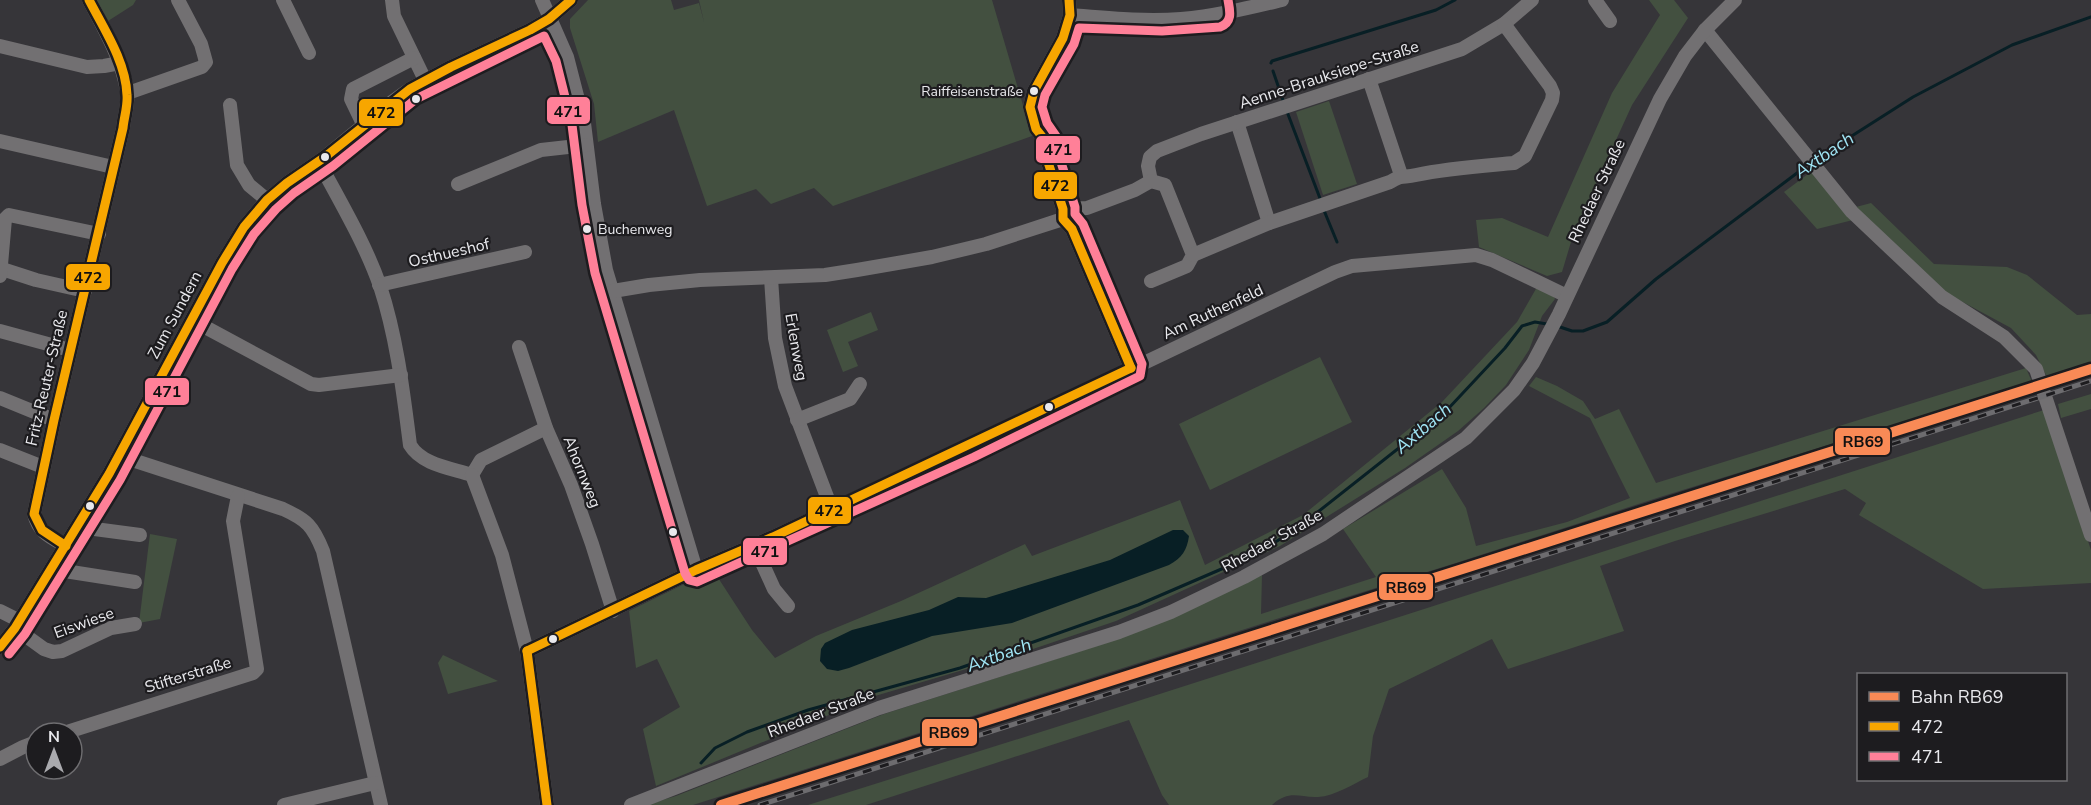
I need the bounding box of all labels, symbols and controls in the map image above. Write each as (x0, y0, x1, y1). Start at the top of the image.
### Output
street label: Aenne-Brauksiepe-Straße (1236, 36, 1422, 114)
place label: Raiffeisenstraße (921, 82, 1023, 101)
marker: Raiffeisenstraße (1028, 85, 1040, 97)
unlabelled marker (410, 93, 422, 105)
line badge: 471 (546, 96, 591, 125)
line badge: 472 (358, 98, 404, 127)
text: 471 (554, 101, 582, 123)
text: 472 (367, 102, 395, 124)
water label: Axtbach (1789, 126, 1859, 184)
line badge: 471 (1035, 135, 1081, 164)
street label: Rhedaer Straße (1563, 135, 1631, 247)
text: 471 (1044, 139, 1072, 161)
unlabelled marker (319, 151, 331, 163)
line badge: 472 (1033, 171, 1078, 200)
text: 472 (1041, 175, 1069, 197)
place label: Buchenweg (598, 220, 672, 239)
marker: Buchenweg (581, 223, 593, 235)
street label: Osthueshof (406, 233, 493, 273)
line badge: 472 (65, 263, 111, 291)
text: 472 (74, 267, 102, 289)
street label: Zum Sundern (143, 267, 207, 363)
street label: Am Ruthenfeld (1159, 279, 1267, 345)
street label: Fritz-Reuter-Straße (21, 308, 73, 448)
street label: Erlenweg (779, 311, 813, 383)
line badge: 471 (144, 377, 190, 406)
text: 471 (153, 381, 181, 403)
water label: Axtbach (1389, 397, 1456, 459)
unlabelled marker (1043, 401, 1055, 413)
line badge: RB69 (1834, 427, 1891, 456)
text: RB69 (1842, 431, 1884, 453)
street label: Ahornweg (558, 433, 606, 511)
line badge: 472 (807, 496, 852, 525)
unlabelled marker (84, 500, 96, 512)
text: 472 (815, 500, 843, 522)
street label: Rhedaer Straße (1218, 504, 1326, 578)
unlabelled marker (667, 526, 679, 538)
line badge: 471 (742, 537, 788, 566)
text: 471 (751, 541, 779, 563)
line badge: RB69 (1378, 573, 1434, 601)
text: RB69 (1385, 577, 1427, 599)
street label: Eiswiese (51, 602, 117, 644)
water label: Axtbach (962, 632, 1035, 678)
unlabelled marker (547, 633, 559, 645)
street label: Stifterstraße (142, 651, 234, 699)
legend (1857, 673, 2067, 781)
street label: Rhedaer Straße (765, 683, 877, 743)
text: Bahn RB69 (1911, 685, 2004, 709)
text: 472 (1911, 715, 1943, 739)
line badge: RB69 (921, 718, 978, 747)
north arrow (24, 721, 84, 781)
text: RB69 (928, 722, 970, 744)
text: N (48, 726, 60, 748)
text: 471 (1911, 745, 1943, 769)

